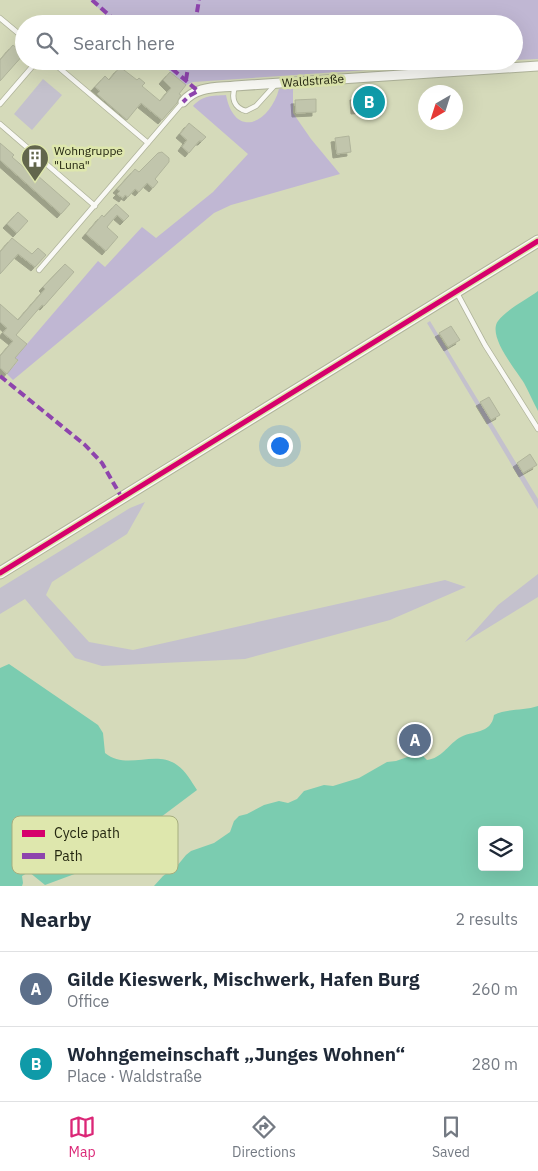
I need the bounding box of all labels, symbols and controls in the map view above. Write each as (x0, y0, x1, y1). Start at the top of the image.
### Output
search box (15, 15, 523, 70)
icon: search (33, 29, 61, 57)
text: Search here (73, 31, 175, 55)
street label: Waldstraße (281, 71, 345, 90)
pin: B (353, 83, 385, 121)
north arrow (418, 85, 463, 130)
building icon: Wohngruppe "Luna" (20, 143, 50, 182)
place label: Wohngruppe "Luna" (54, 143, 123, 172)
your location (267, 433, 293, 459)
pin: A (399, 721, 431, 759)
legend (12, 816, 178, 874)
text: Cycle path (54, 824, 120, 842)
map controls (478, 826, 523, 871)
button: layers (478, 826, 523, 871)
text: Path (54, 847, 83, 865)
text: Nearby (20, 905, 91, 933)
text: 2 results (455, 909, 518, 929)
text: Gilde Kieswerk, Mischwerk, Hafen Burg (67, 967, 420, 991)
text: A (31, 979, 41, 999)
text: 260 m (471, 979, 518, 999)
text: Office (67, 991, 109, 1011)
text: Wohngemeinschaft „Junges Wohnen“ (67, 1042, 405, 1066)
text: B (31, 1054, 41, 1074)
text: 280 m (471, 1054, 518, 1074)
text: Place · Waldstraße (67, 1066, 202, 1086)
tab: Map (68, 1113, 96, 1161)
tab: Directions (232, 1113, 296, 1161)
tab: Saved (432, 1113, 470, 1161)

